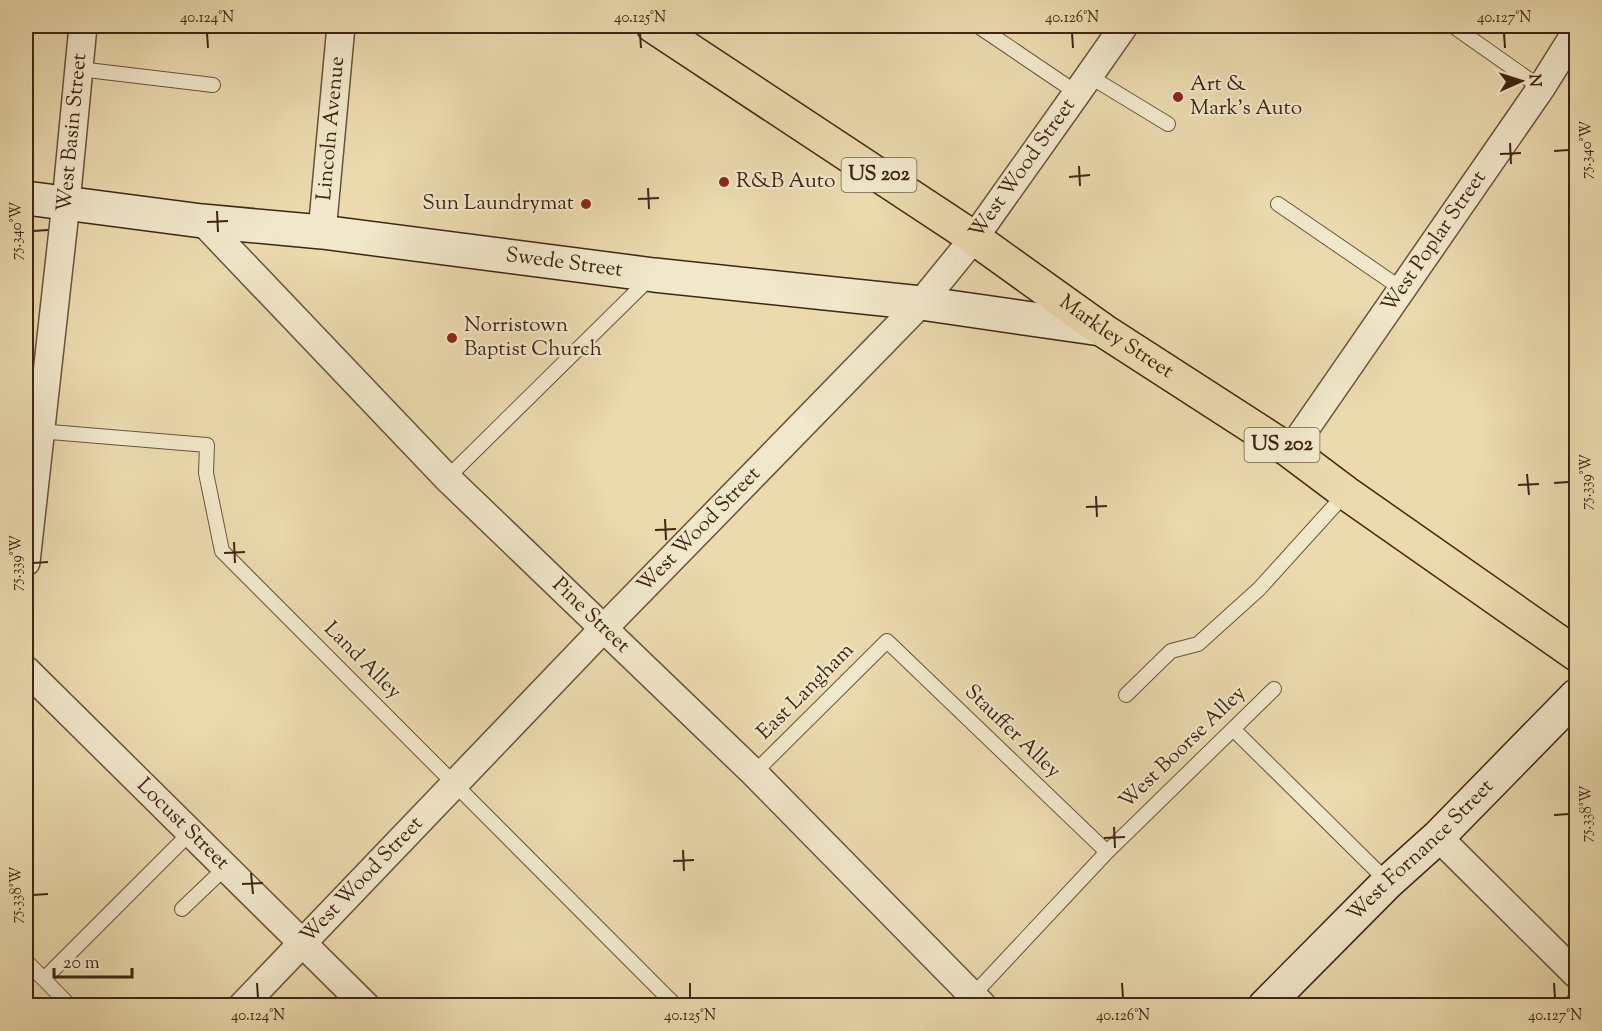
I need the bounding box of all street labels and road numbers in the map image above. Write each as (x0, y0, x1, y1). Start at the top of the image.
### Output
street label: West Basin Street (50, 52, 95, 213)
street label: Lincoln Avenue (310, 55, 353, 202)
street label: West Wood Street (963, 93, 1083, 245)
road number: US 202 (842, 158, 916, 192)
street label: West Poplar Street (1375, 165, 1494, 319)
street label: Swede Street (504, 241, 624, 286)
street label: Markley Street (1052, 288, 1179, 387)
road number: US 202 (1244, 428, 1320, 462)
street label: West Wood Street (631, 460, 768, 600)
street label: Pine Street (545, 571, 636, 661)
street label: Land Alley (316, 615, 408, 707)
street label: East Langham (751, 637, 861, 747)
street label: Stauffer Alley (957, 678, 1067, 786)
street label: West Boorse Alley (1113, 679, 1254, 816)
street label: Locust Street (129, 772, 236, 877)
street label: West Fornance Street (1341, 773, 1501, 929)
street label: West Wood Street (294, 810, 431, 951)

